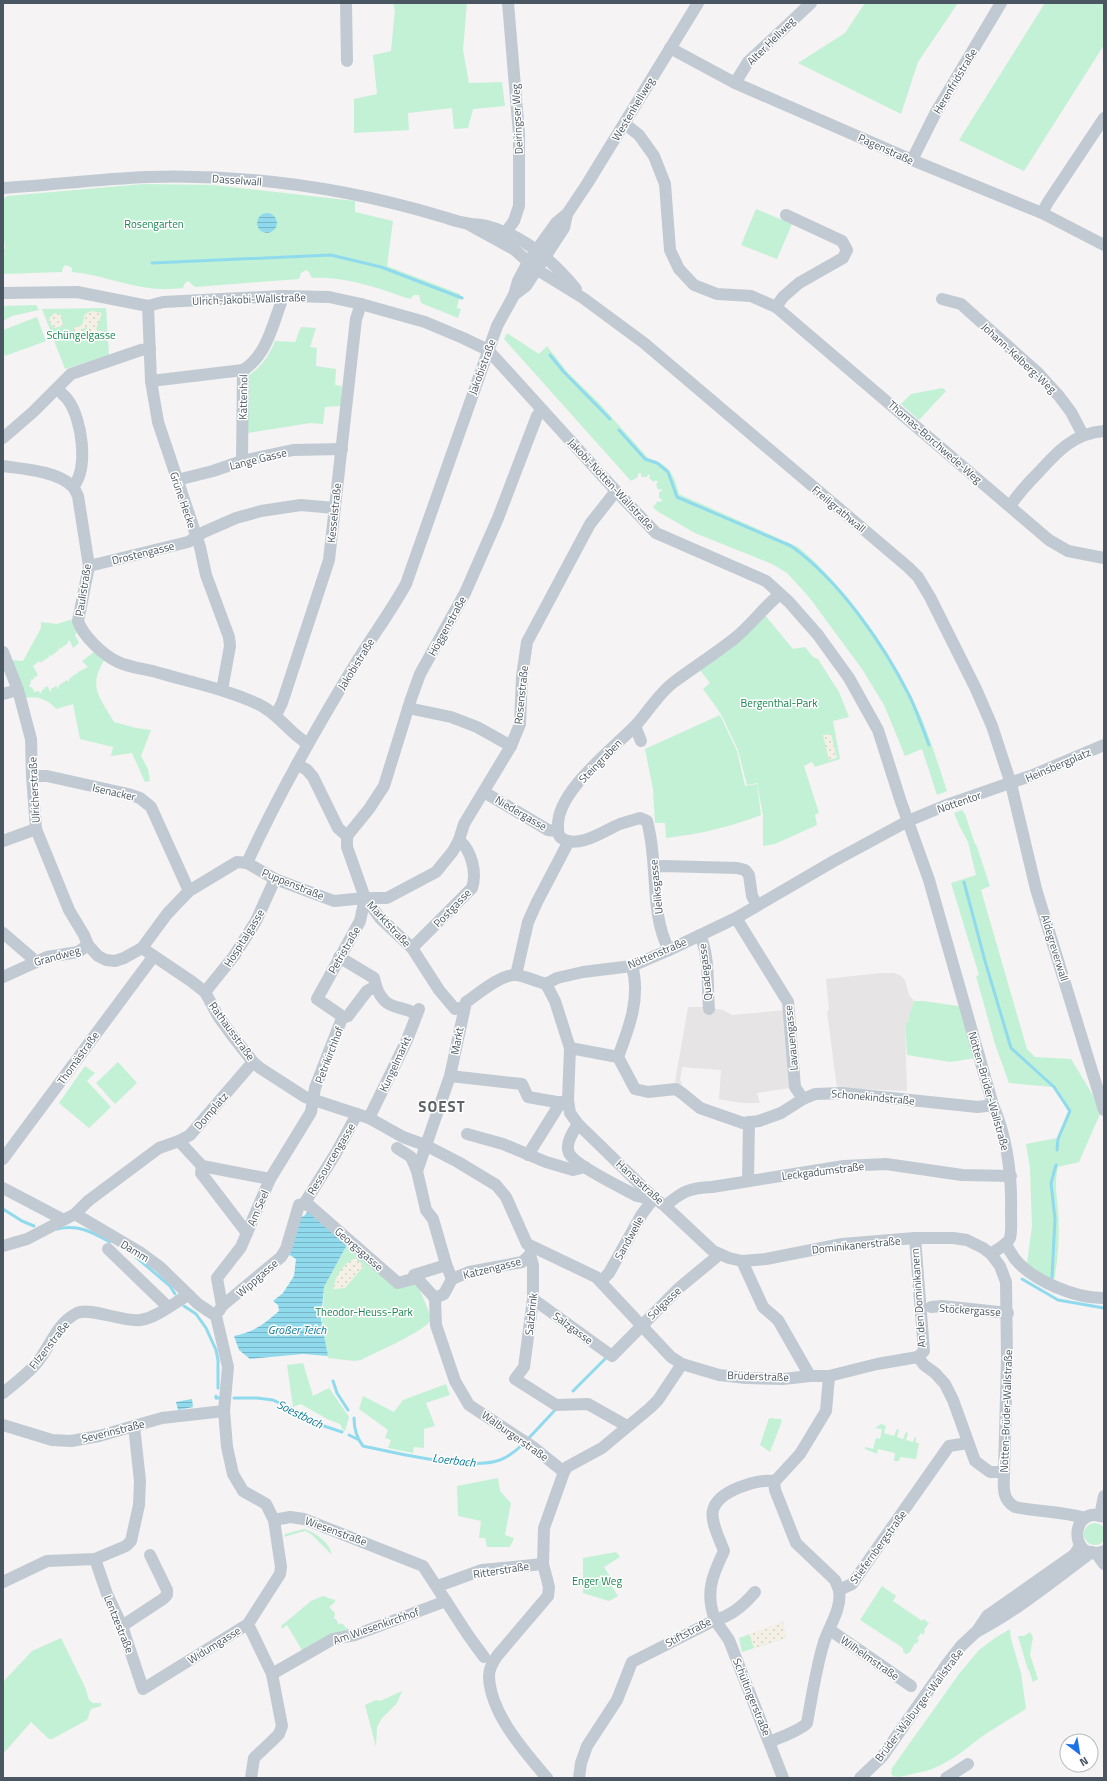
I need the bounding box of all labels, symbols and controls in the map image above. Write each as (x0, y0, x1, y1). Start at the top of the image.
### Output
street label: Alter Hellweg (743, 13, 799, 69)
street label: Herenfridstraße (929, 45, 981, 117)
street label: Westenhellweg (608, 74, 658, 144)
street label: Deiringser Weg (507, 83, 527, 155)
street label: Pagenstraße (856, 130, 917, 169)
street label: Dasselwall (212, 170, 262, 190)
park label: Rosengarten (124, 216, 184, 232)
street label: Ulrich-Jakobi-Wallstraße (192, 289, 307, 309)
street label: Johann-Kelberg-Weg (978, 319, 1060, 397)
park label: Schüngelgasse (46, 327, 116, 343)
street label: Jakobistraße (465, 337, 500, 397)
street label: Kattenhol (235, 374, 251, 420)
street label: Thomas-Borchwede-Weg (885, 397, 986, 487)
street label: Jakobi-Nötten-Wallstraße (564, 435, 658, 534)
street label: Lange Gasse (228, 444, 289, 474)
street label: Grüne Hecke (166, 470, 200, 531)
street label: Kesselstraße (323, 482, 345, 544)
street label: Freiligrathwall (809, 482, 869, 536)
street label: Drostengasse (110, 537, 176, 569)
street label: Paulistraße (71, 562, 95, 617)
street label: Höggenstraße (424, 593, 470, 659)
street label: Jakobistraße (334, 635, 378, 693)
street label: Rosenstraße (510, 664, 532, 725)
park label: Bergenthal-Park (741, 695, 818, 711)
street label: Steingraben (575, 735, 625, 787)
street label: Heinsbergplatz (1023, 744, 1093, 786)
street label: Ulricherstraße (24, 756, 44, 823)
street label: Isenacker (91, 779, 137, 805)
street label: Nöttentor (935, 787, 983, 817)
street label: Niedergasse (492, 792, 550, 835)
street label: Ueliksgasse (645, 858, 667, 915)
street label: Puppenstraße (260, 864, 327, 904)
street label: Postgasse (429, 885, 475, 931)
street label: Marktstraße (363, 897, 415, 951)
street label: Hospitalgasse (220, 906, 268, 970)
street label: Aldegreverwall (1037, 913, 1073, 983)
street label: Petristraße (324, 923, 364, 977)
street label: Nöttenstraße (625, 933, 689, 973)
street label: Grandweg (32, 942, 82, 970)
street label: Quadegasse (694, 942, 716, 1001)
street label: Rathausstraße (205, 999, 259, 1064)
street label: Lavauengasse (780, 1004, 802, 1071)
street label: Petrikirchhof (311, 1024, 347, 1086)
street label: Markt (447, 1026, 468, 1056)
street label: Thomästraße (53, 1028, 103, 1088)
street label: Nötten-Brüder-Wallstraße (964, 1030, 1014, 1153)
street label: Kungelmarkt (375, 1034, 415, 1094)
street label: Schonekindstraße (831, 1085, 916, 1109)
street label: Domplatz (190, 1089, 232, 1133)
district label: SOEST (418, 1095, 466, 1118)
street label: Ressourcengasse (303, 1120, 359, 1198)
street label: Hansastraße (612, 1156, 668, 1208)
street label: Leckgadumstraße (781, 1158, 866, 1184)
street label: Am Seel (243, 1187, 273, 1229)
street label: Sandwelle (610, 1213, 648, 1263)
street label: Georgsgasse (331, 1223, 387, 1275)
street label: Dominikanerstraße (811, 1232, 902, 1258)
street label: Damm (118, 1236, 152, 1266)
street label: An den Dominikanern (907, 1248, 929, 1348)
street label: Katzengasse (461, 1253, 523, 1283)
street label: Wippgasse (233, 1255, 282, 1301)
street label: Solgasse (644, 1283, 685, 1323)
street label: Salzbrink (521, 1291, 541, 1336)
street label: Stöckergasse (939, 1300, 1002, 1320)
park label: Theodor-Heuss-Park (315, 1304, 414, 1320)
street label: Salzgasse (550, 1308, 597, 1348)
street label: Filzenstraße (25, 1317, 73, 1373)
water label: Großer Teich (268, 1320, 327, 1339)
street label: Nötten-Brüder-Wallstraße (996, 1349, 1016, 1473)
street label: Brüderstraße (727, 1367, 790, 1385)
water label: Soestbach (274, 1395, 327, 1434)
street label: Walburgerstraße (478, 1407, 552, 1465)
street label: Severinstraße (80, 1415, 147, 1447)
water label: Loerbach (431, 1448, 478, 1472)
street label: Stiefernbergstraße (846, 1507, 910, 1587)
street label: Wiesenstraße (303, 1512, 369, 1550)
street label: Ritterstraße (472, 1558, 531, 1582)
park label: Enger Weg (572, 1573, 622, 1589)
street label: Lentzestraße (100, 1593, 138, 1656)
street label: Am Wiesenkirchhof (331, 1604, 421, 1648)
street label: Stiftstraße (662, 1613, 714, 1651)
street label: Widumgasse (184, 1622, 244, 1668)
street label: Wilhelmstraße (838, 1632, 903, 1684)
street label: Brüder-Walburger-Wallstraße (871, 1645, 967, 1765)
street label: Schültingerstraße (729, 1656, 775, 1739)
north arrow (1059, 1733, 1099, 1773)
text: N (1077, 1753, 1092, 1770)

